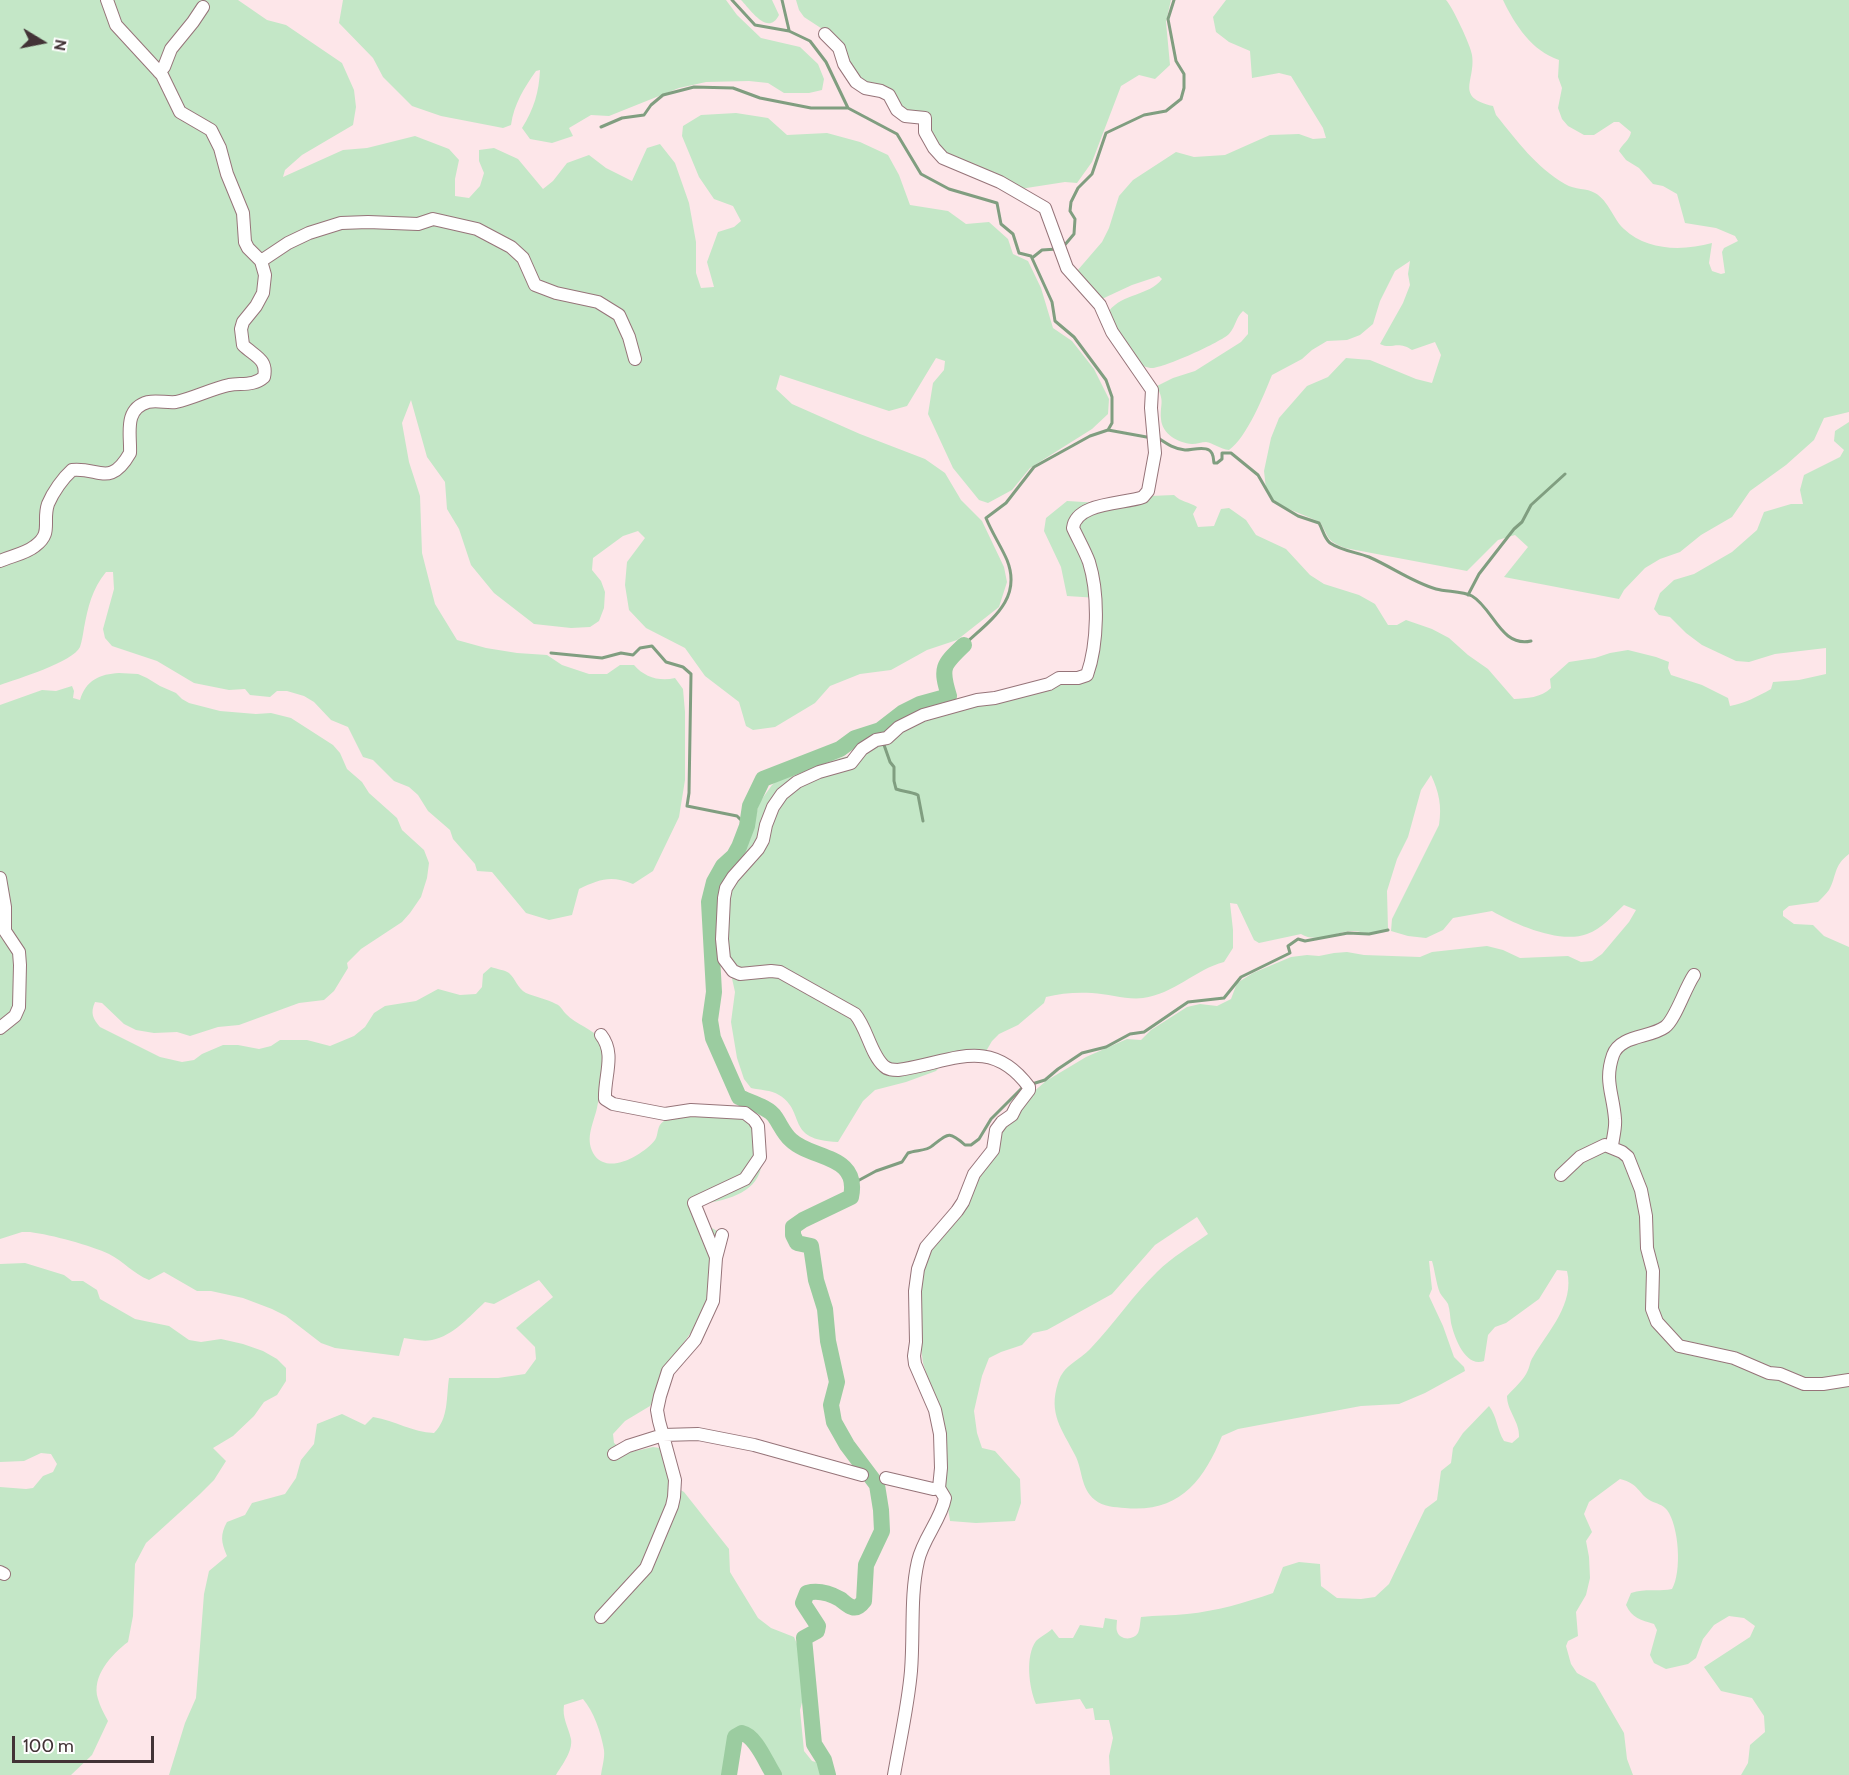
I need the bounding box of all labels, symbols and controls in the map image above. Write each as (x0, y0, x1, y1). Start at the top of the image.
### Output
north arrow (12, 12, 72, 72)
text: N (50, 38, 71, 52)
scale bar (15, 1724, 158, 1762)
text: 100 m (23, 1735, 74, 1757)

